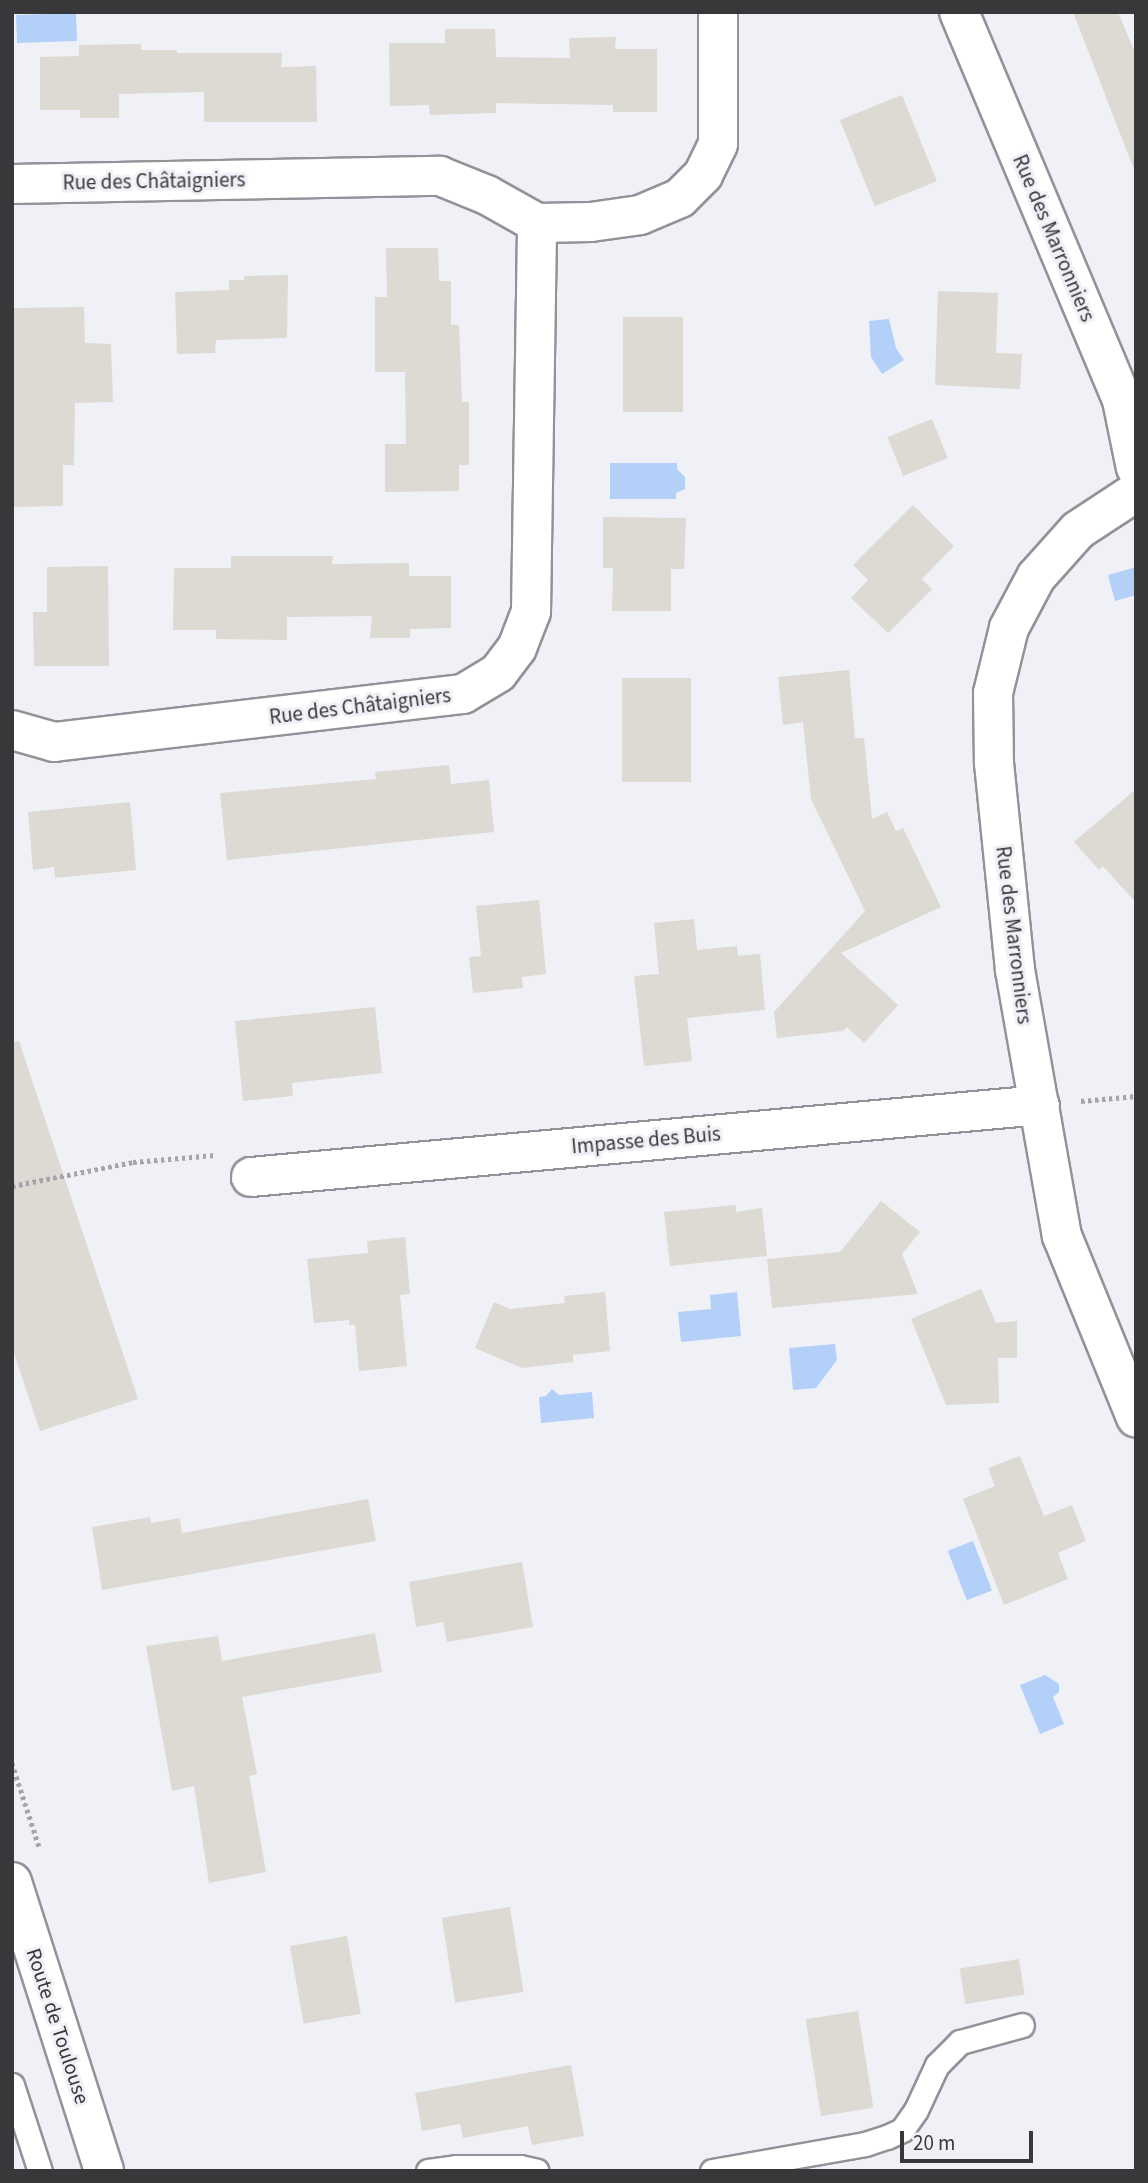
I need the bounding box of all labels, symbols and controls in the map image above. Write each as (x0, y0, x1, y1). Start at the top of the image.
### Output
street label: Rue des Marronniers (1007, 151, 1101, 325)
street label: Rue des Châtaigniers (62, 167, 246, 195)
street label: Rue des Châtaigniers (268, 682, 452, 730)
street label: Rue des Marronniers (991, 845, 1037, 1025)
street label: Impasse des Buis (570, 1121, 722, 1159)
street label: Route de Toulouse (21, 1945, 95, 2107)
scale bar (903, 2116, 1036, 2160)
text: 20 m (913, 2128, 955, 2158)

